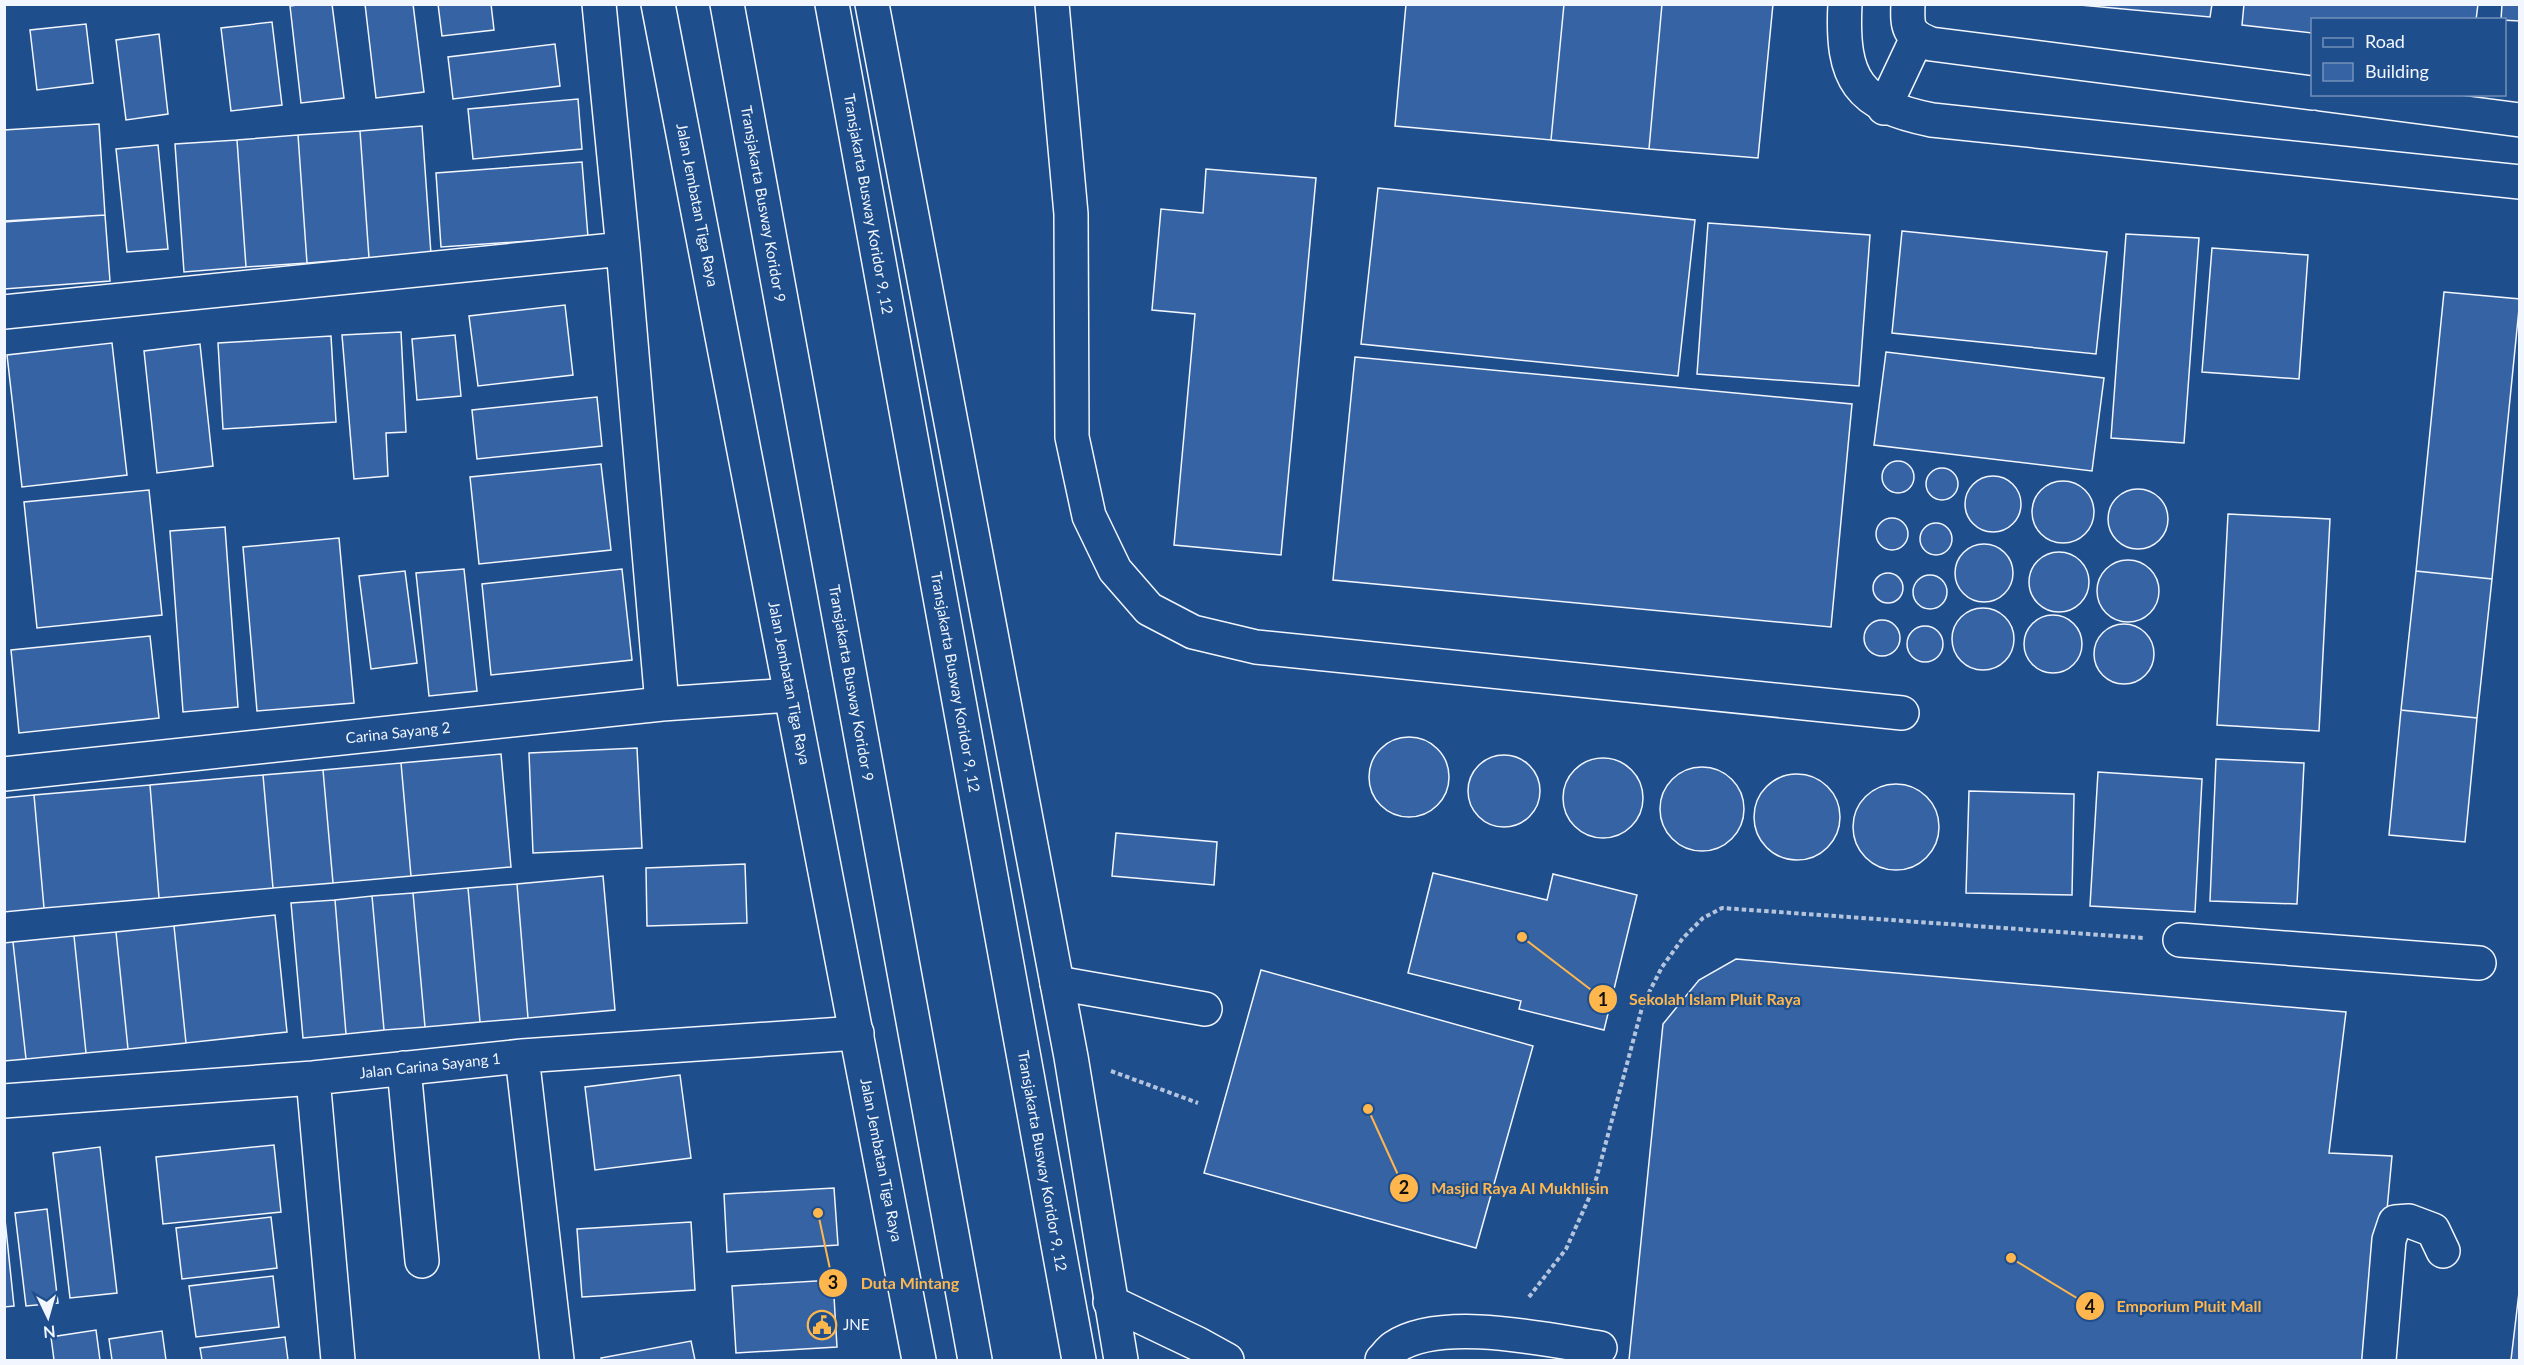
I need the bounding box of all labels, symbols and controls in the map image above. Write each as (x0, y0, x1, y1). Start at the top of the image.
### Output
legend (2311, 18, 2506, 96)
text: Road (2365, 30, 2405, 52)
text: Building (2365, 60, 2429, 82)
street label: Transjakarta Busway Koridor 9, 12 (841, 92, 897, 316)
street label: Transjakarta Busway Koridor 9 (738, 104, 790, 303)
street label: Jalan Jembatan Tiga Raya (673, 122, 723, 288)
street label: Transjakarta Busway Koridor 9, 12 (928, 570, 984, 794)
street label: Transjakarta Busway Koridor 9 (826, 583, 878, 782)
street label: Jalan Jembatan Tiga Raya (765, 600, 815, 766)
street label: Carina Sayang 2 (345, 718, 451, 746)
callout: Sekolah Islam Pluit Raya (1588, 982, 1813, 1016)
text: 1 (1598, 988, 1608, 1010)
text: Sekolah Islam Pluit Raya (1629, 989, 1801, 1008)
street label: Jalan Carina Sayang 1 (358, 1049, 501, 1081)
street label: Transjakarta Busway Koridor 9, 12 (1015, 1049, 1071, 1273)
street label: Jalan Jembatan Tiga Raya (857, 1077, 907, 1243)
callout: Masjid Raya Al Mukhlisin (1389, 1171, 1621, 1205)
text: 2 (1399, 1176, 1409, 1198)
text: Masjid Raya Al Mukhlisin (1431, 1178, 1609, 1197)
callout: Duta Mintang (818, 1266, 971, 1300)
text: 3 (828, 1271, 838, 1293)
text: Duta Mintang (861, 1273, 960, 1292)
north arrow (18, 1287, 78, 1347)
callout: Emporium Pluit Mall (2075, 1289, 2273, 1323)
text: 4 (2085, 1295, 2095, 1317)
text: Emporium Pluit Mall (2117, 1296, 2261, 1315)
public building icon: JNE (806, 1309, 838, 1341)
place label: JNE (843, 1315, 869, 1333)
text: N (42, 1322, 56, 1342)

